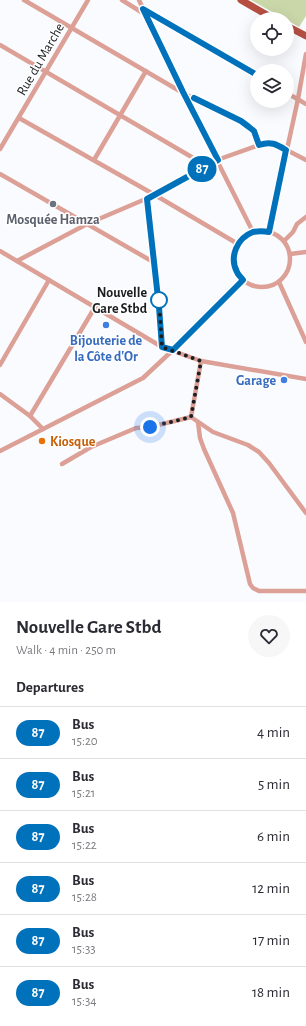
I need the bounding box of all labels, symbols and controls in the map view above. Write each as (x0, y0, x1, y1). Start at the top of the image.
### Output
map controls (250, 12, 294, 108)
button: locate (250, 12, 294, 56)
street label: Rue du Marche (15, 21, 67, 98)
button: layers (250, 64, 294, 108)
line badge: 87 (184, 156, 220, 182)
text: 87 (196, 162, 208, 176)
marker: Mosquée Hamza (48, 199, 58, 209)
place label: Mosquée Hamza (6, 213, 100, 227)
place label: Nouvelle Gare Stbd (92, 286, 148, 316)
marker: Nouvelle Gare Stbd (150, 291, 168, 309)
marker: Bijouterie de la Côte d'Or (101, 320, 111, 330)
place label: Bijouterie de la Côte d'Or (70, 334, 143, 364)
place label: Garage (236, 374, 276, 388)
marker: Garage (279, 375, 289, 385)
your location (140, 417, 160, 437)
place label: Kiosque (50, 435, 96, 449)
marker: Kiosque (37, 436, 47, 446)
button: heart (248, 615, 290, 657)
text: Nouvelle Gare Stbd (16, 618, 161, 637)
text: Walk · 4 min · 250 m (16, 644, 116, 657)
text: Departures (16, 680, 84, 695)
text: Bus (72, 717, 94, 732)
text: 4 min (257, 725, 290, 740)
text: 87 (32, 726, 44, 740)
text: 15:20 (72, 735, 98, 748)
text: Bus (72, 769, 94, 784)
text: 5 min (258, 777, 290, 792)
text: 87 (32, 778, 44, 792)
text: 15:21 (72, 787, 95, 800)
text: Bus (72, 821, 94, 836)
text: 6 min (257, 829, 290, 844)
text: 87 (32, 830, 44, 844)
text: 15:22 (72, 839, 97, 852)
text: Bus (72, 873, 94, 888)
text: 12 min (252, 881, 290, 896)
text: 87 (32, 882, 44, 896)
text: 15:28 (72, 891, 97, 904)
text: Bus (72, 925, 94, 940)
text: 17 min (253, 933, 290, 948)
text: 87 (32, 934, 44, 948)
text: 15:33 (72, 943, 96, 956)
text: Bus (72, 977, 94, 992)
text: 18 min (252, 985, 290, 1000)
text: 87 (32, 986, 44, 1000)
text: 15:34 (72, 995, 97, 1008)

